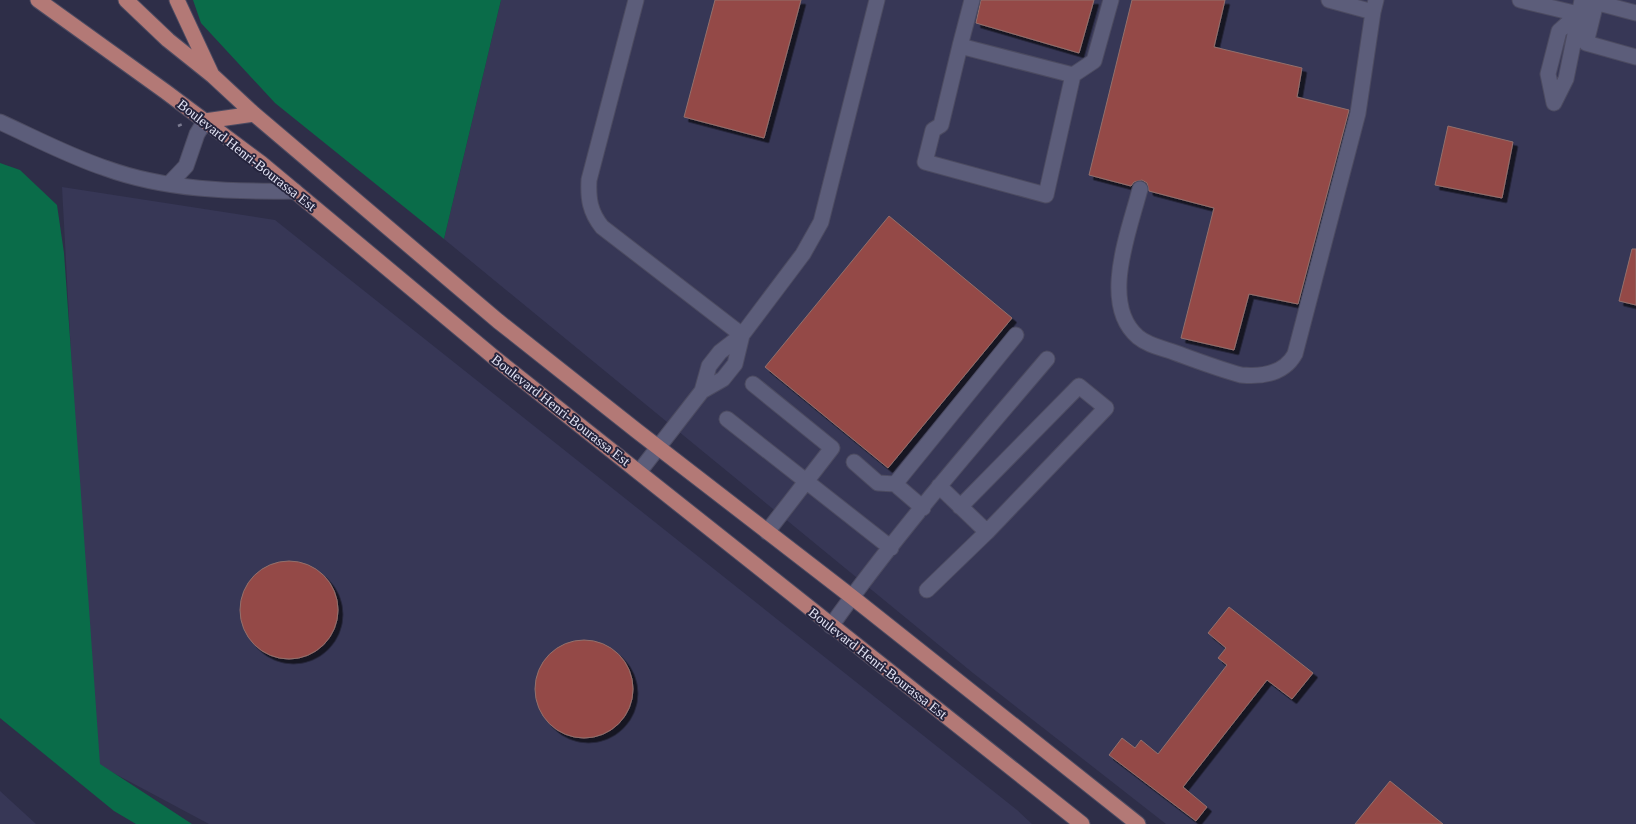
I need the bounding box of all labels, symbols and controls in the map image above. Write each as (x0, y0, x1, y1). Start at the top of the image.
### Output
street label: Boulevard Henri-Bourassa Est (175, 97, 319, 214)
street label: Boulevard Henri-Bourassa Est (489, 352, 633, 469)
street label: Boulevard Henri-Bourassa Est (806, 605, 950, 722)

